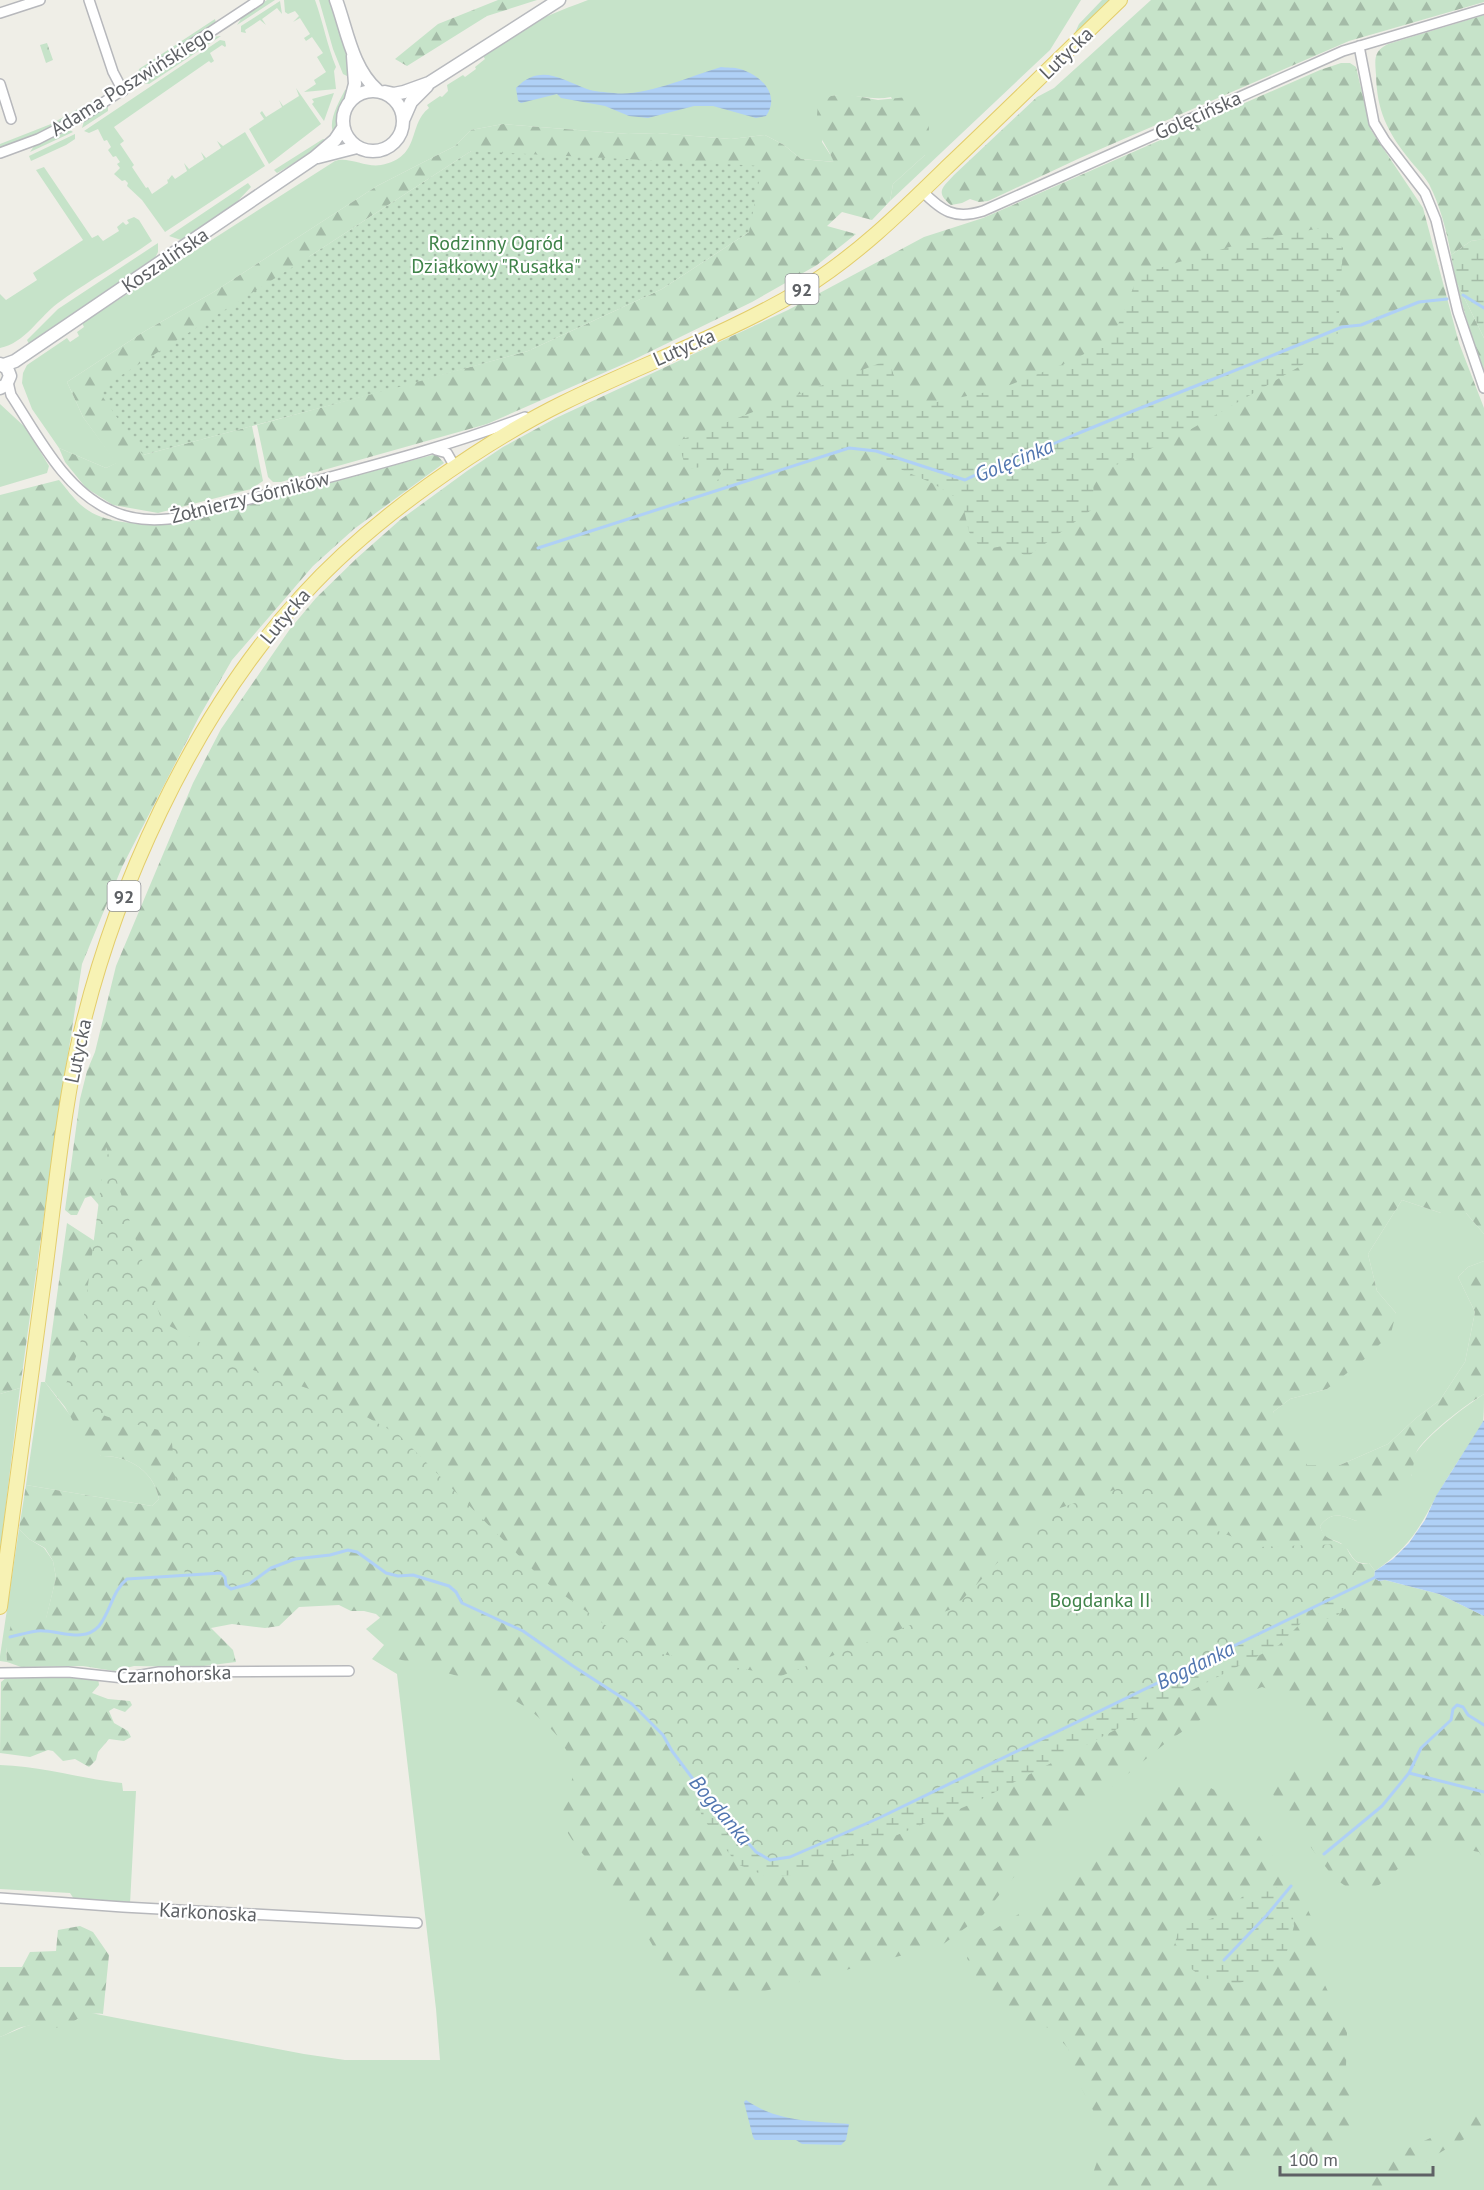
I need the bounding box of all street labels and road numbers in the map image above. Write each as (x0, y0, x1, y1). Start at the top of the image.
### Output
street label: Adama Poszwińskiego (45, 20, 219, 142)
street label: Lutycka (1034, 21, 1098, 85)
street label: Golęcińska (1151, 84, 1245, 146)
street label: Koszalińska (117, 221, 213, 299)
road number: 92 (786, 274, 818, 304)
street label: Lutycka (649, 322, 719, 372)
street label: Żołnierzy Górników (168, 465, 333, 529)
street label: Lutycka (254, 583, 316, 649)
road number: 92 (108, 881, 140, 911)
street label: Lutycka (59, 1016, 97, 1086)
street label: Czarnohorska (116, 1659, 232, 1689)
street label: Karkonoska (158, 1896, 258, 1928)

